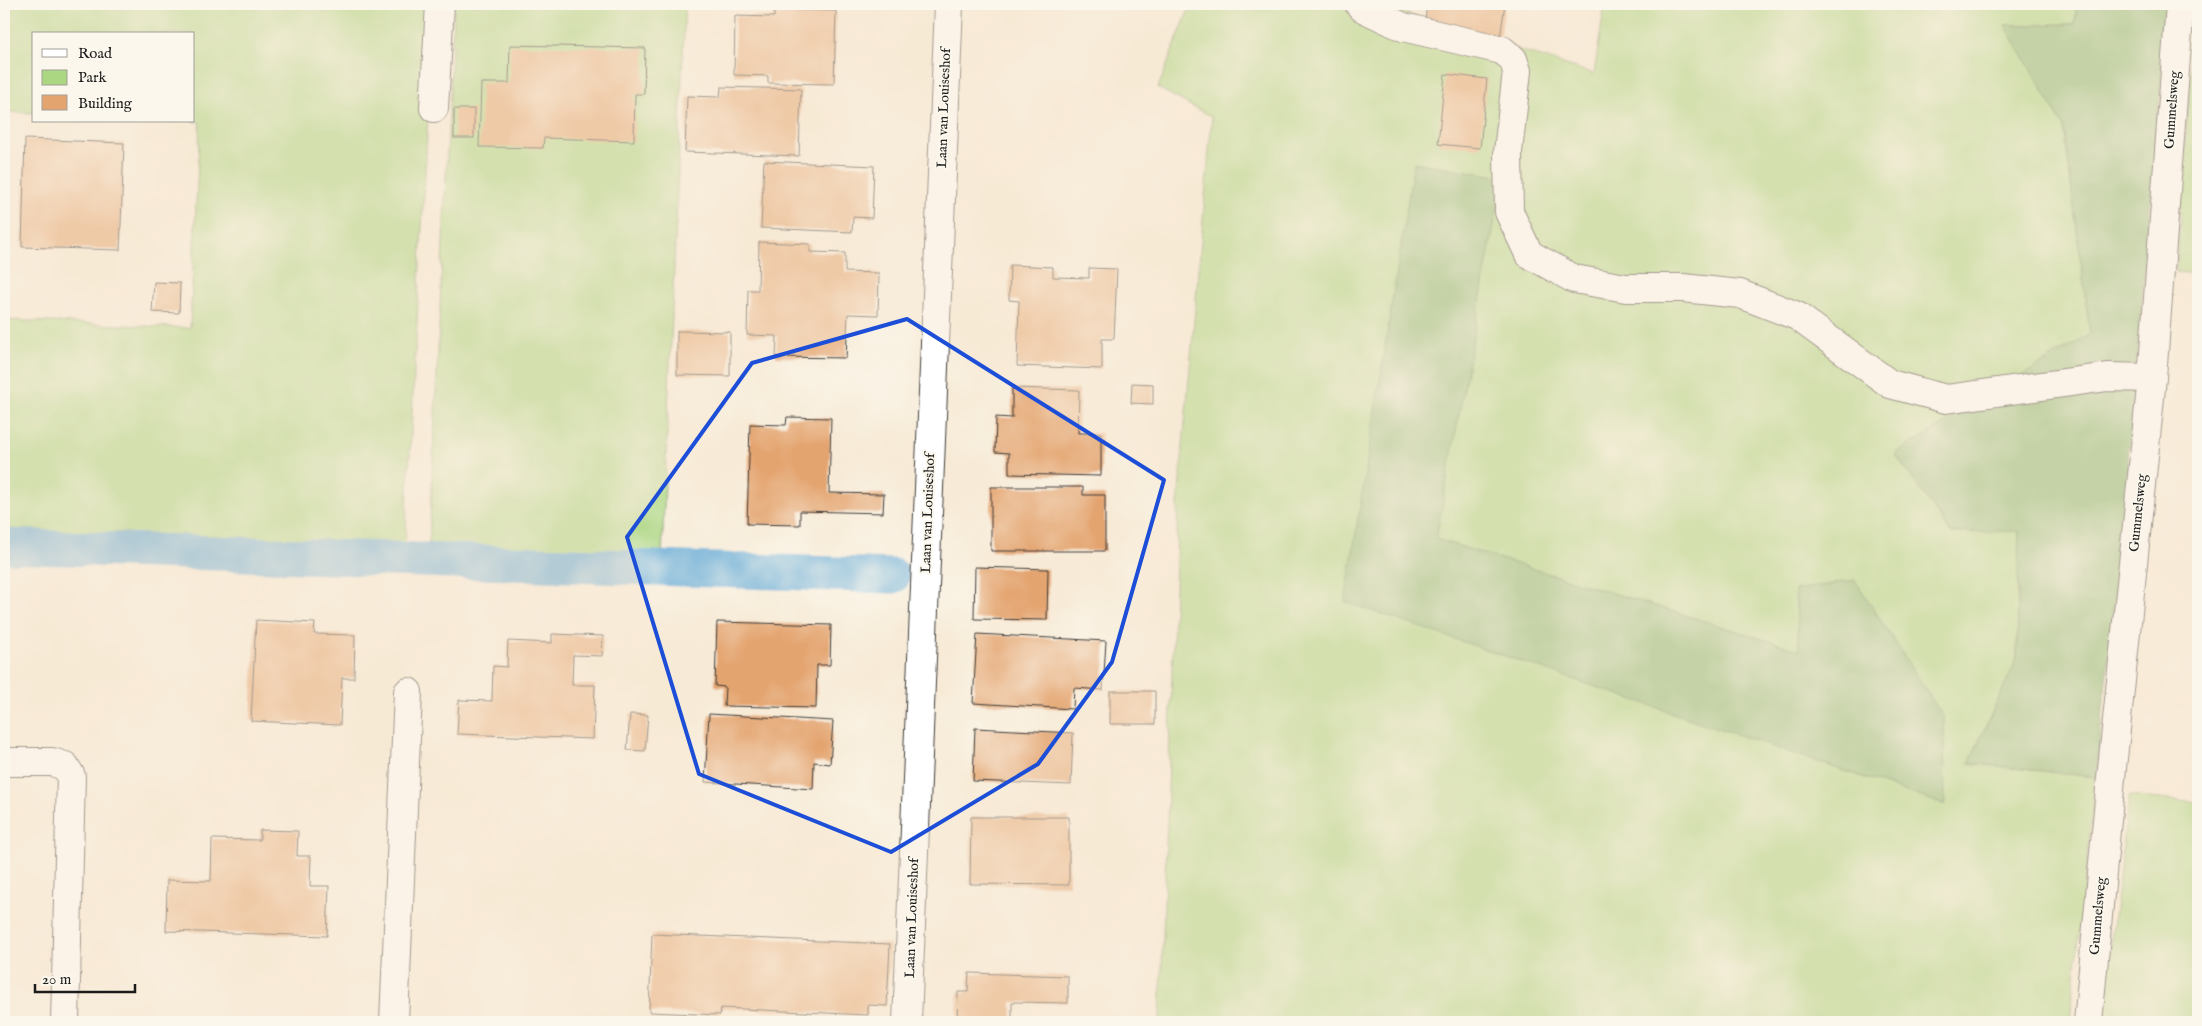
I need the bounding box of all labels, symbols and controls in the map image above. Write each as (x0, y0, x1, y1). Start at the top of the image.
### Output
legend (32, 32, 195, 122)
text: Road (78, 44, 113, 63)
street label: Laan van Louiseshof (933, 45, 955, 168)
text: Park (78, 68, 108, 87)
street label: Gummelsweg (2160, 70, 2184, 150)
text: Building (78, 94, 133, 113)
street label: Laan van Louiseshof (917, 450, 939, 573)
street label: Gummelsweg (2125, 473, 2151, 553)
street label: Laan van Louiseshof (901, 855, 923, 978)
street label: Gummelsweg (2086, 876, 2110, 956)
scale bar (35, 961, 135, 993)
text: 20 m (42, 970, 72, 989)

